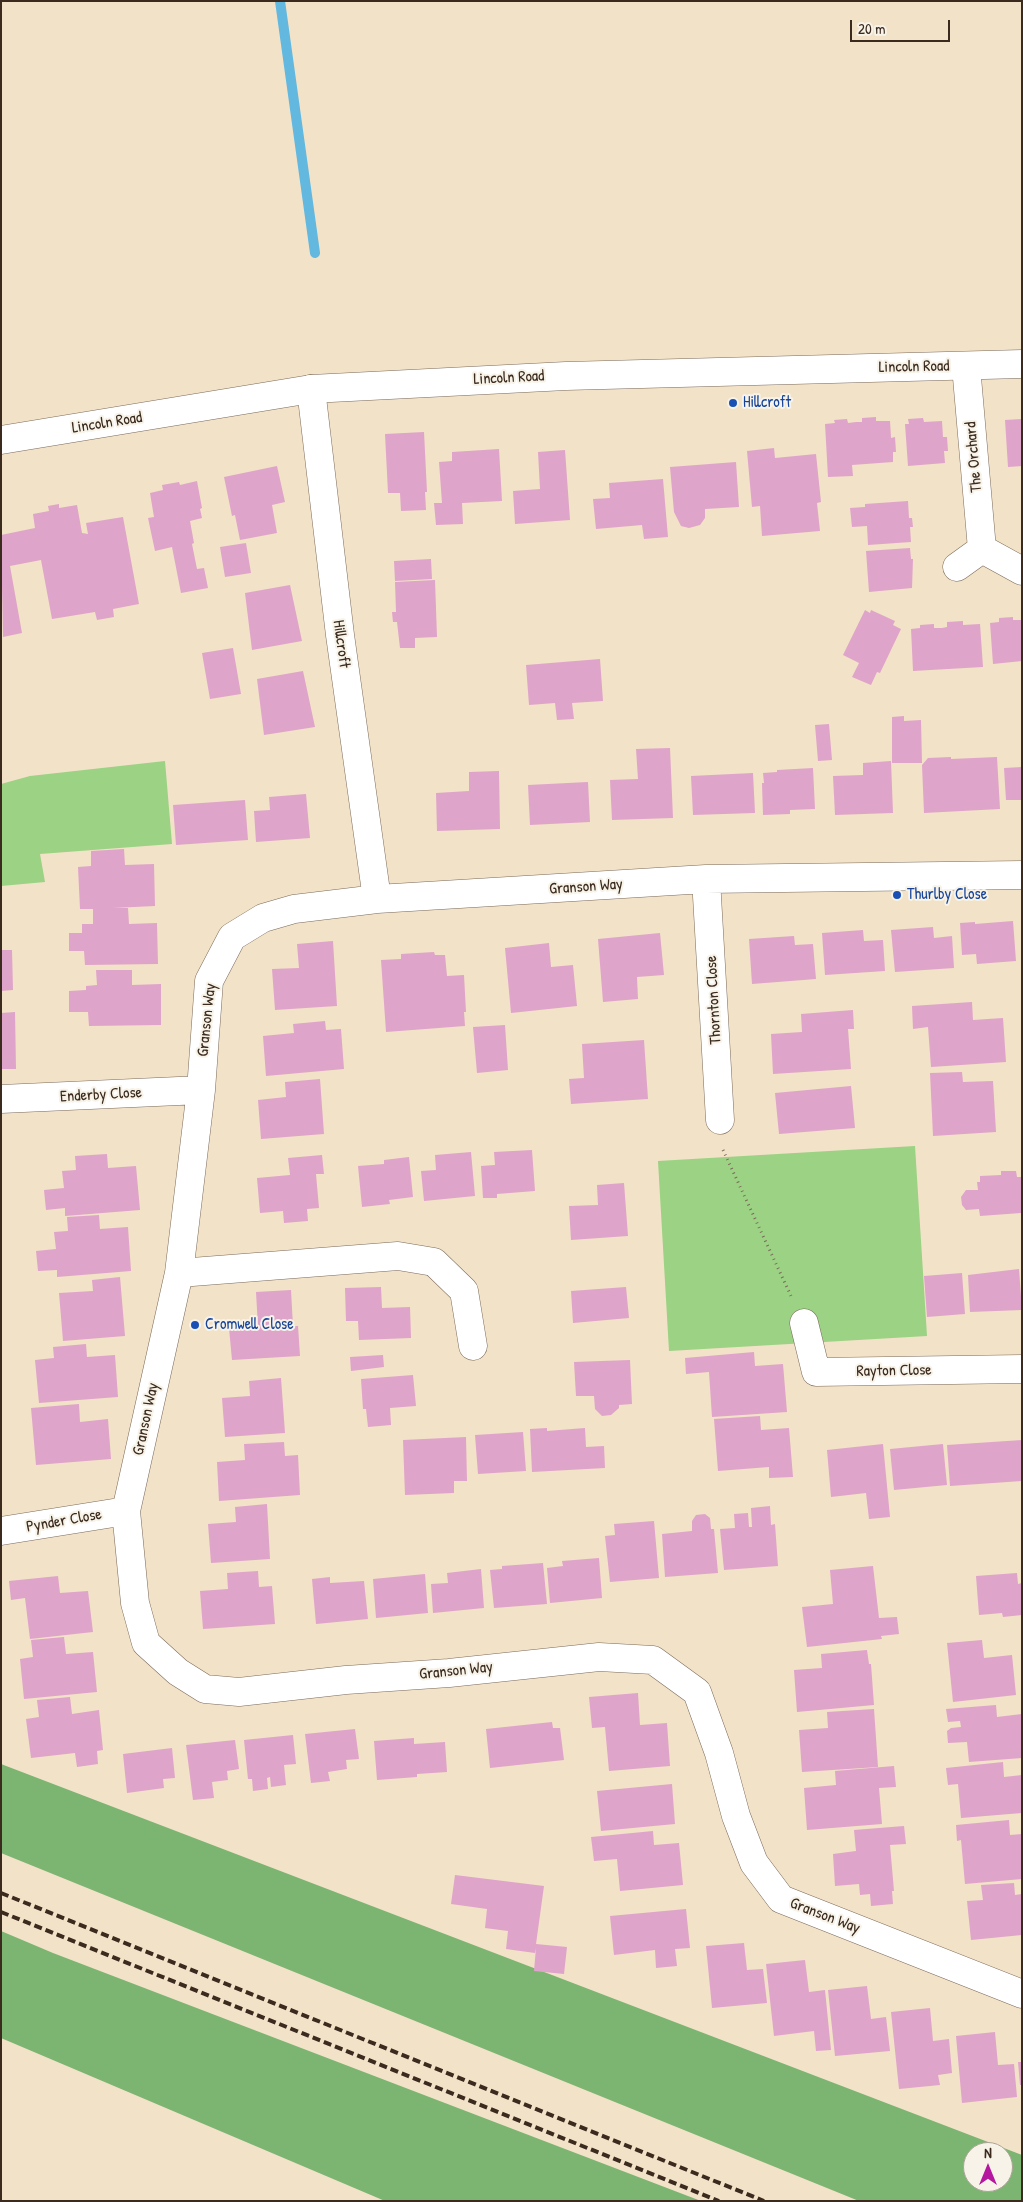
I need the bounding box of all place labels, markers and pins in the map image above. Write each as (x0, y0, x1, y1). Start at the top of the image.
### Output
place label: Hillcroft (743, 393, 791, 413)
marker: Hillcroft (727, 397, 739, 409)
place label: Thurlby Close (907, 885, 987, 905)
marker: Thurlby Close (891, 889, 903, 901)
place label: Cromwell Close (205, 1315, 294, 1335)
marker: Cromwell Close (189, 1319, 201, 1331)

